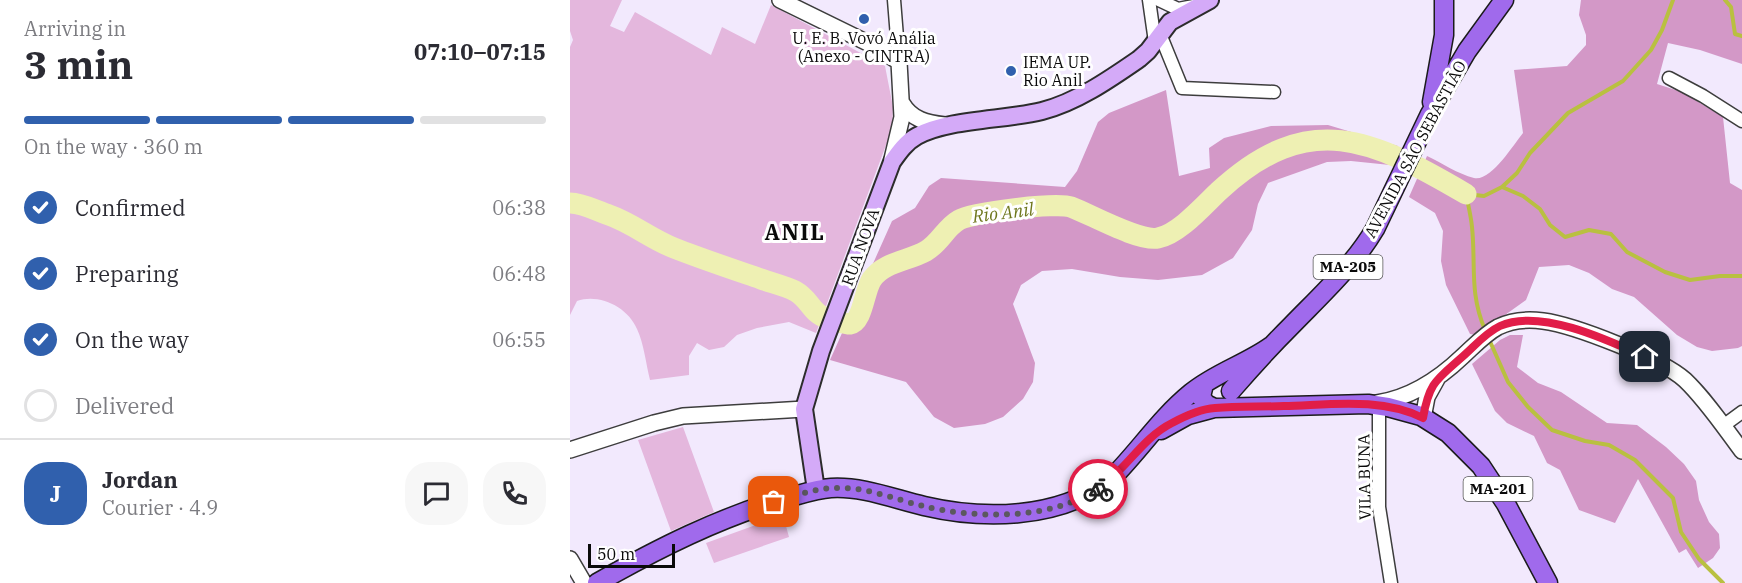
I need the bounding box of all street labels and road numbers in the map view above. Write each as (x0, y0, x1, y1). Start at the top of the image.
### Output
street label: AVENIDA SÃO SEBASTIÃO (1360, 57, 1470, 241)
street label: RUA NOVA (837, 206, 883, 288)
road number: MA-205 (1314, 255, 1382, 279)
street label: VILA BUNA (1353, 434, 1375, 520)
road number: MA-201 (1464, 477, 1532, 501)

